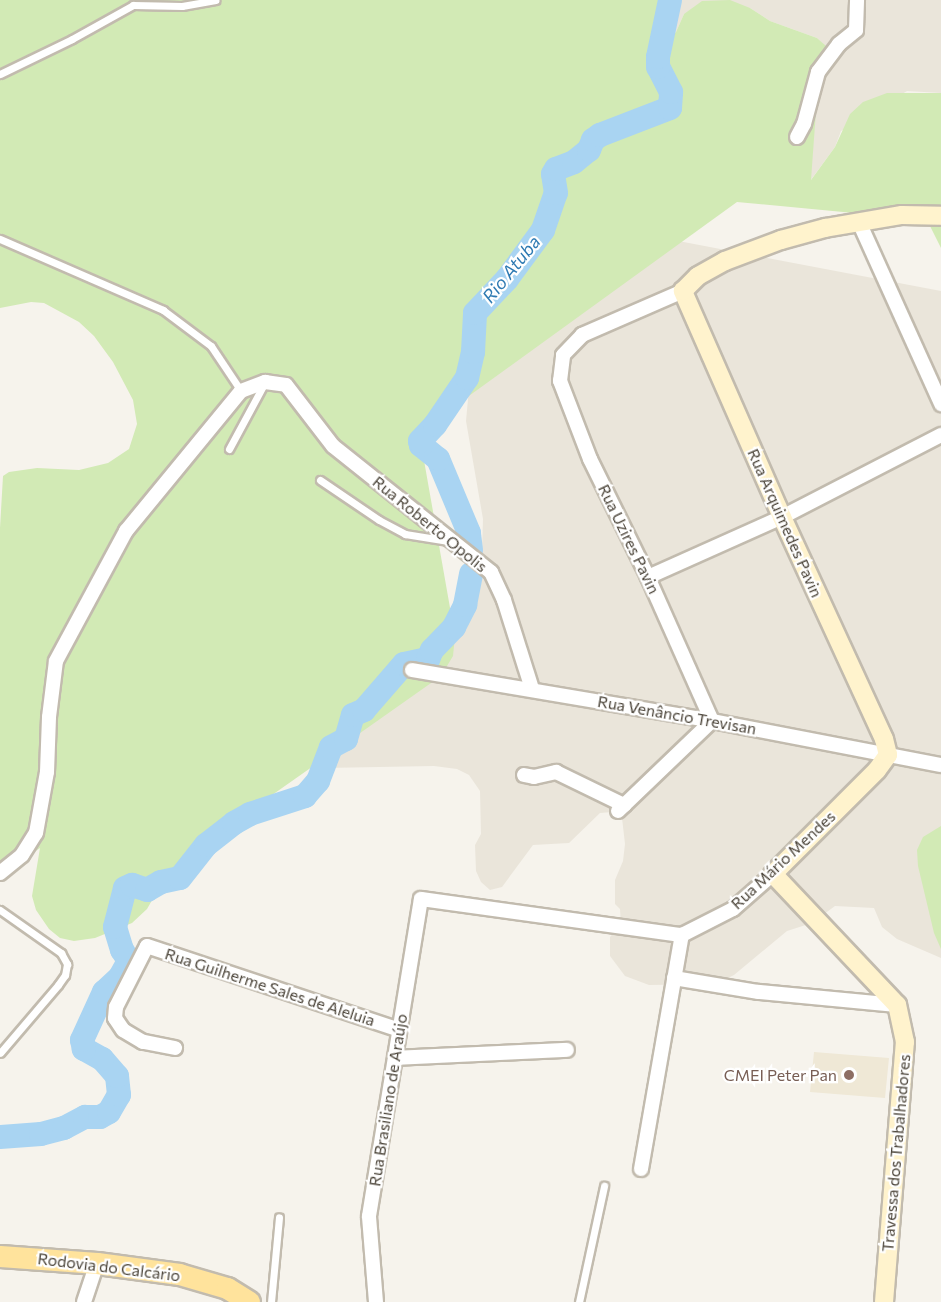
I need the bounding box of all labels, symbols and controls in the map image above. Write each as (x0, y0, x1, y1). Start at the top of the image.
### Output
water label: Rio Atuba (477, 231, 545, 307)
street label: Rua Arquimedes Pavin (744, 446, 826, 600)
street label: Rua Roberto Opolis (369, 472, 491, 576)
street label: Rua Uzires Pavin (594, 481, 664, 597)
street label: Rua Venâncio Trevisan (596, 692, 758, 738)
street label: Rua Mário Mendes (727, 807, 839, 913)
street label: Rua Guilherme Sales de Aleluia (163, 944, 377, 1030)
street label: Rua Brasiliano de Araújo (365, 1012, 411, 1188)
street label: Travessa dos Trabalhadores (878, 1053, 914, 1253)
place label: CMEI Peter Pan (724, 1065, 837, 1085)
marker: CMEI Peter Pan (842, 1068, 856, 1082)
street label: Rodovia do Calcário (37, 1249, 181, 1285)

